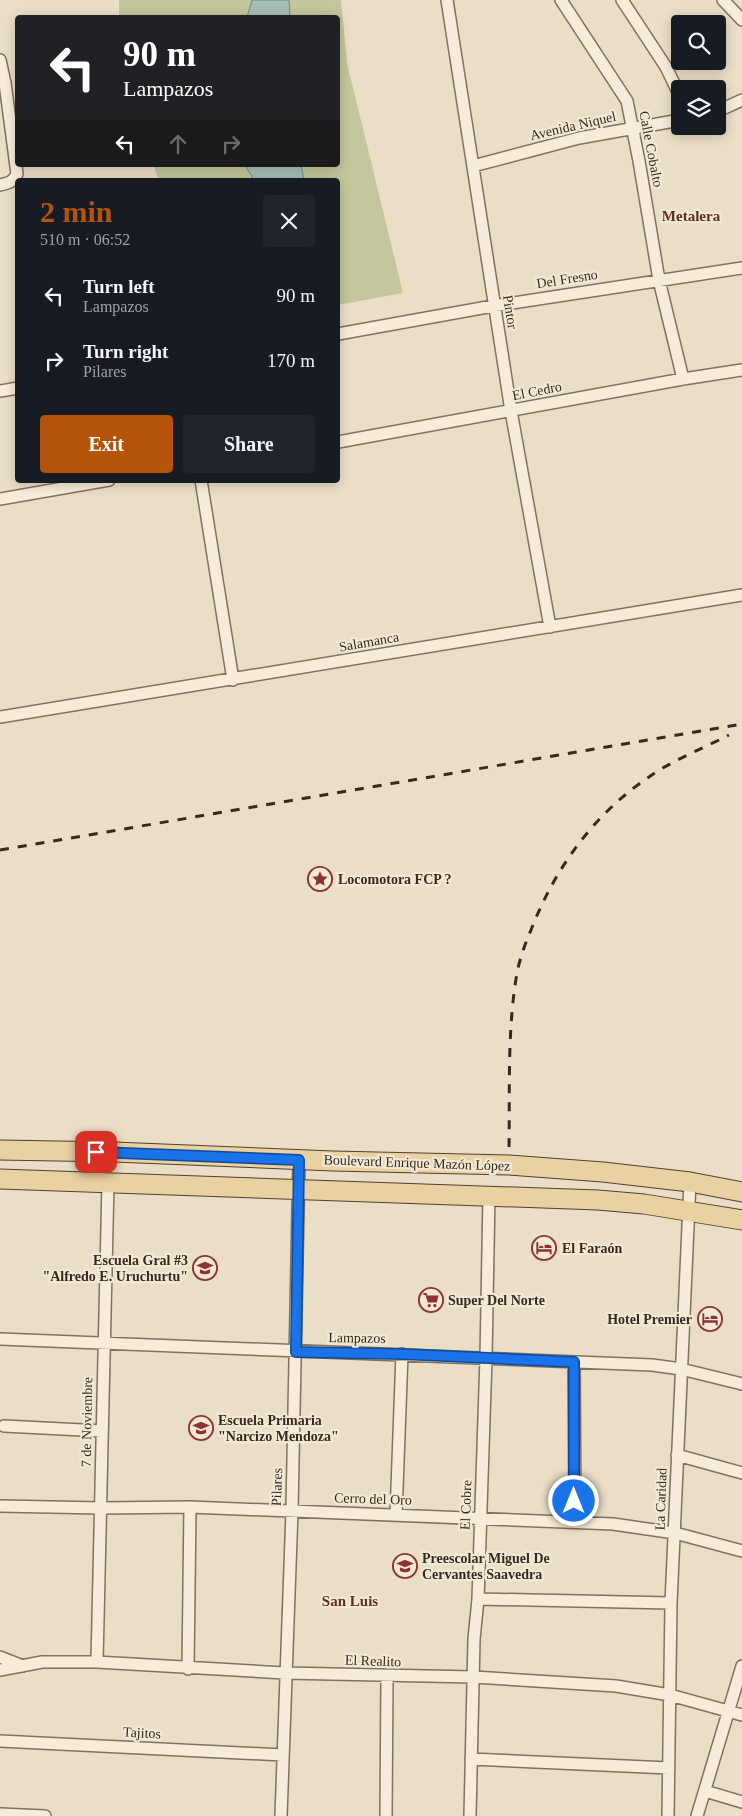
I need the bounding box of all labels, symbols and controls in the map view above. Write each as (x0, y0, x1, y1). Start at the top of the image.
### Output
map controls (671, 15, 726, 135)
button: search (671, 15, 726, 70)
icon: left (40, 35, 105, 100)
text: 90 m (123, 35, 196, 74)
text: Lampazos (123, 76, 213, 101)
button: layers (671, 80, 726, 135)
street label: Avenida Niquel (528, 109, 618, 143)
street label: Calle Cobalto (636, 110, 666, 188)
icon: left (111, 130, 139, 158)
icon: ahead (164, 130, 192, 158)
icon: right (217, 130, 245, 158)
text: 2 min (40, 195, 113, 228)
button: close (263, 195, 315, 247)
district label: Metalera (662, 208, 721, 224)
text: 510 m · 06:52 (40, 231, 130, 248)
street label: Del Fresno (535, 267, 599, 291)
text: Turn left (83, 276, 155, 297)
icon: left (40, 282, 68, 310)
text: 90 m (276, 285, 315, 306)
street label: Pintor (500, 294, 520, 330)
text: Lampazos (83, 298, 149, 315)
text: Turn right (83, 341, 168, 362)
icon: right (40, 347, 68, 375)
text: 170 m (267, 350, 315, 371)
text: Pilares (83, 363, 127, 380)
street label: El Cedro (511, 379, 563, 403)
button: Exit (40, 415, 173, 473)
button: Share (183, 415, 315, 473)
street label: Salamanca (338, 629, 401, 655)
place icon: Locomotora FCP ? (307, 866, 333, 892)
place label: Locomotora FCP ? (338, 872, 452, 887)
pin (75, 1131, 117, 1173)
icon: arrive (82, 1138, 110, 1166)
street label: Boulevard Enrique Mazón López (323, 1152, 511, 1174)
hotel icon: El Faraón (531, 1235, 557, 1261)
place label: El Faraón (562, 1241, 622, 1256)
place label: Escuela Gral #3 "Alfredo E. Uruchurtu" (42, 1253, 188, 1284)
school or university icon: Escuela Gral #3 "Alfredo E. Uruchurtu" (192, 1255, 218, 1281)
supermarket icon: Super Del Norte (418, 1287, 444, 1313)
place label: Super Del Norte (448, 1293, 545, 1308)
hotel icon: Hotel Premier (697, 1306, 723, 1332)
place label: Hotel Premier (607, 1312, 692, 1327)
street label: Lampazos (328, 1330, 386, 1346)
street label: 7 de Noviembre (79, 1377, 95, 1467)
place label: Escuela Primaria "Narcizo Mendoza" (218, 1413, 339, 1444)
school or university icon: Escuela Primaria "Narcizo Mendoza" (188, 1415, 214, 1441)
street label: La Caridad (652, 1467, 670, 1531)
street label: Pilares (269, 1468, 285, 1506)
position arrow (547, 1474, 599, 1526)
street label: El Cobre (458, 1480, 474, 1530)
street label: Cerro del Oro (334, 1490, 412, 1508)
place label: Preescolar Miguel De Cervantes Saavedra (422, 1551, 550, 1582)
school or university icon: Preescolar Miguel De Cervantes Saavedra (392, 1553, 418, 1579)
district label: San Luis (322, 1593, 378, 1609)
street label: El Realito (345, 1653, 401, 1669)
street label: Tajitos (123, 1725, 161, 1741)

